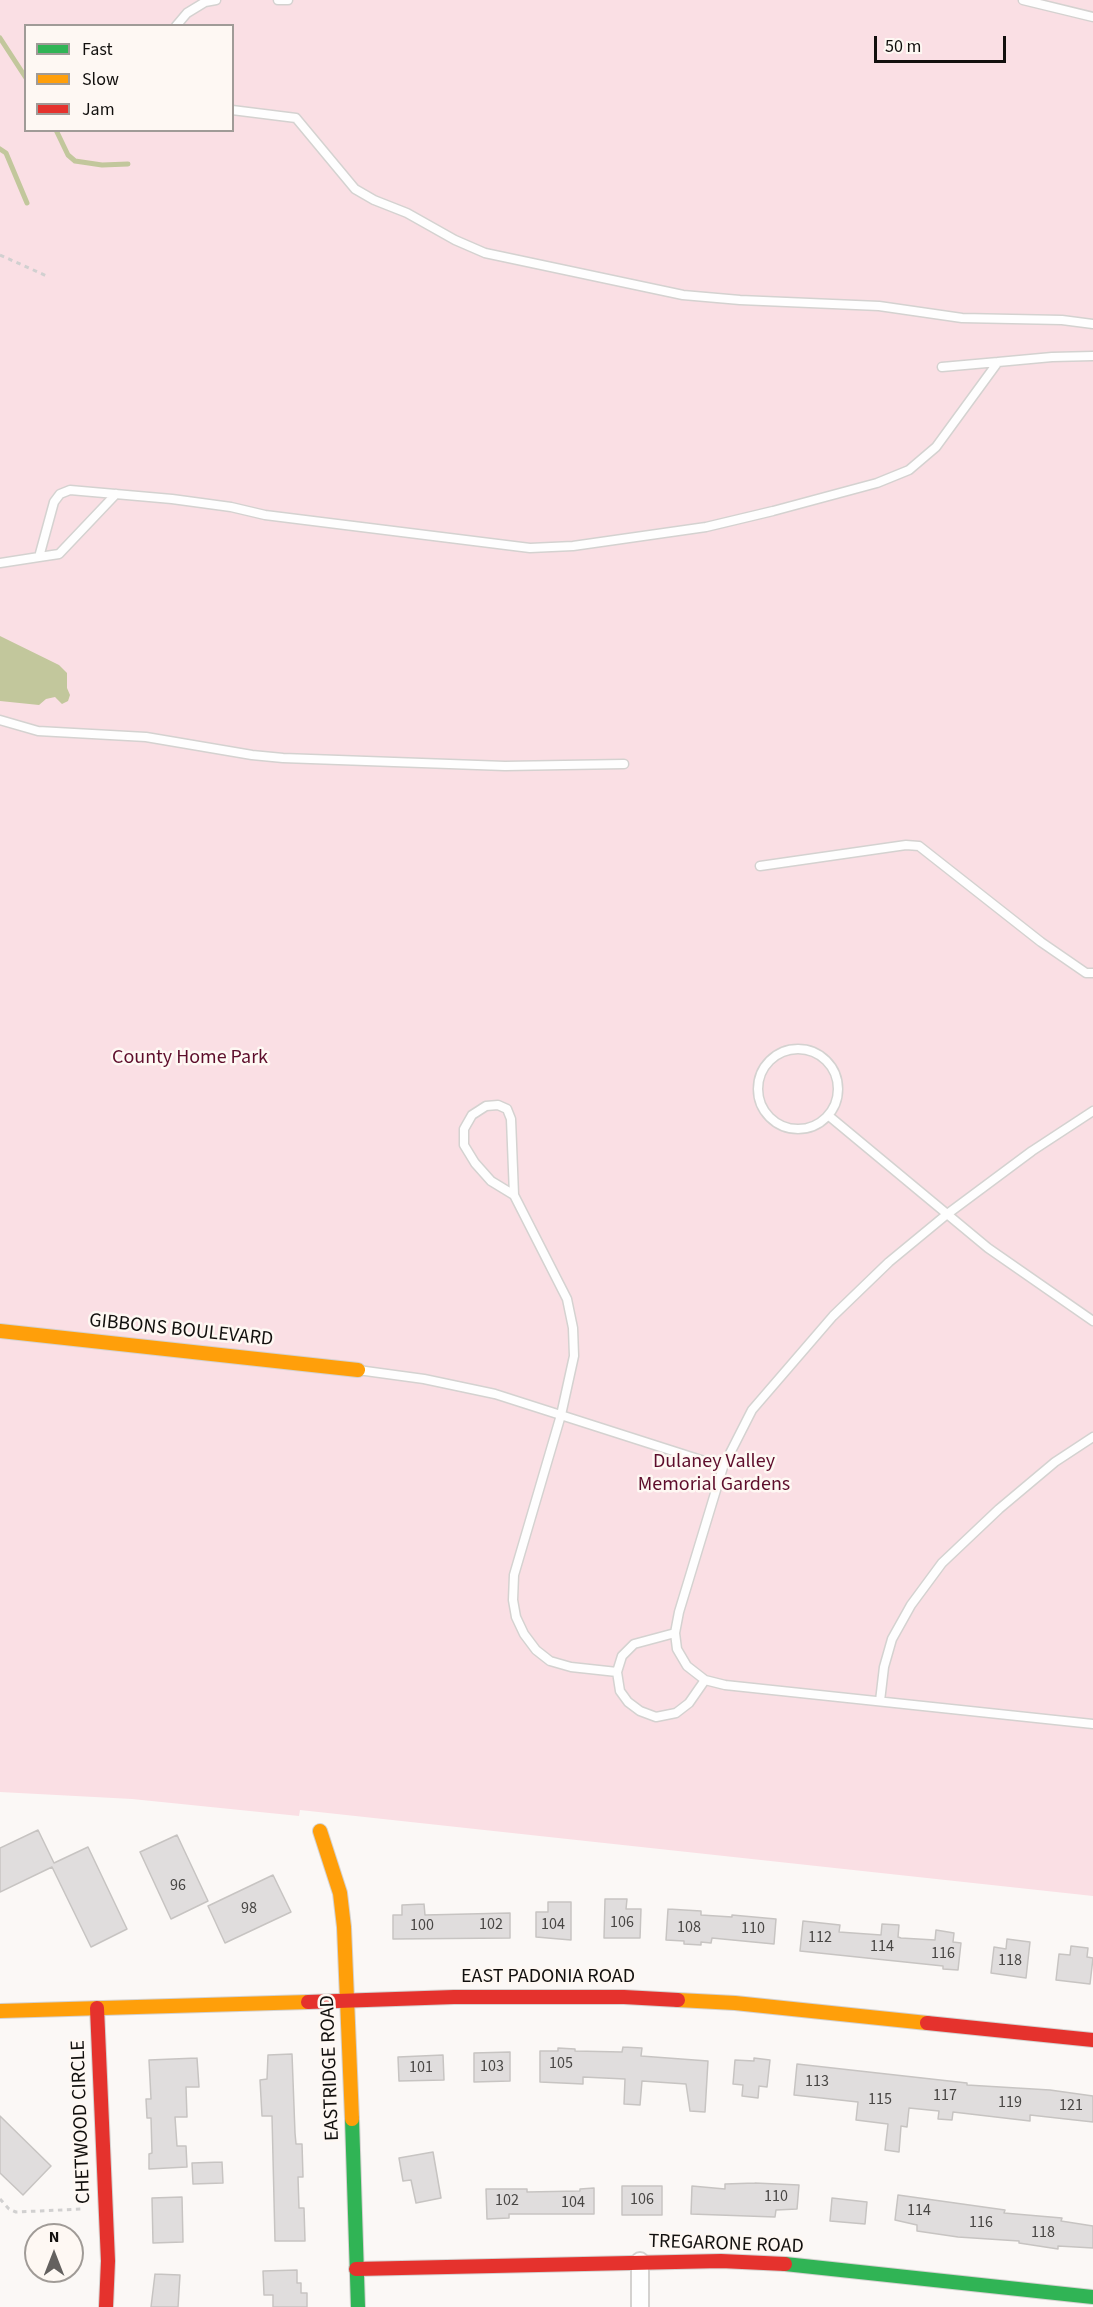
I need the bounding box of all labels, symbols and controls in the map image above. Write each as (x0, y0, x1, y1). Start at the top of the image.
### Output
legend (24, 24, 234, 132)
scale bar (877, 24, 1009, 62)
text: 50 m (885, 34, 921, 59)
text: Fast (82, 37, 113, 62)
text: Slow (82, 67, 119, 92)
text: Jam (82, 97, 115, 122)
park label: County Home Park (112, 1047, 268, 1071)
street label: GIBBONS BOULEVARD (88, 1309, 274, 1353)
park label: Dulaney Valley Memorial Gardens (638, 1451, 790, 1498)
house number: 96 (170, 1876, 186, 1896)
house number: 98 (241, 1899, 257, 1919)
house number: 106 (610, 1913, 634, 1933)
house number: 102 (479, 1915, 503, 1935)
house number: 104 (541, 1915, 565, 1935)
house number: 100 (410, 1916, 434, 1936)
house number: 108 (677, 1918, 701, 1938)
house number: 110 (741, 1919, 765, 1939)
house number: 112 (808, 1928, 832, 1948)
house number: 114 (870, 1937, 894, 1957)
house number: 116 (931, 1944, 955, 1964)
house number: 118 (998, 1951, 1022, 1971)
street label: EAST PADONIA ROAD (461, 1966, 635, 1990)
street label: EASTRIDGE ROAD (316, 1995, 346, 2141)
street label: CHETWOOD CIRCLE (67, 2040, 97, 2204)
house number: 105 (549, 2054, 573, 2074)
house number: 103 (480, 2057, 504, 2077)
house number: 101 (409, 2058, 433, 2078)
house number: 113 (805, 2072, 829, 2092)
house number: 117 (933, 2086, 957, 2106)
house number: 115 (868, 2090, 892, 2110)
house number: 119 (998, 2093, 1022, 2113)
house number: 121 (1059, 2096, 1083, 2116)
house number: 110 (764, 2187, 788, 2207)
house number: 106 (630, 2190, 654, 2210)
house number: 102 (495, 2191, 519, 2211)
house number: 104 (561, 2193, 585, 2213)
house number: 114 (907, 2201, 931, 2221)
house number: 116 (969, 2213, 993, 2233)
north arrow (24, 2223, 84, 2283)
house number: 118 (1031, 2223, 1055, 2243)
text: N (49, 2226, 59, 2248)
street label: TREGARONE ROAD (648, 2230, 804, 2260)

